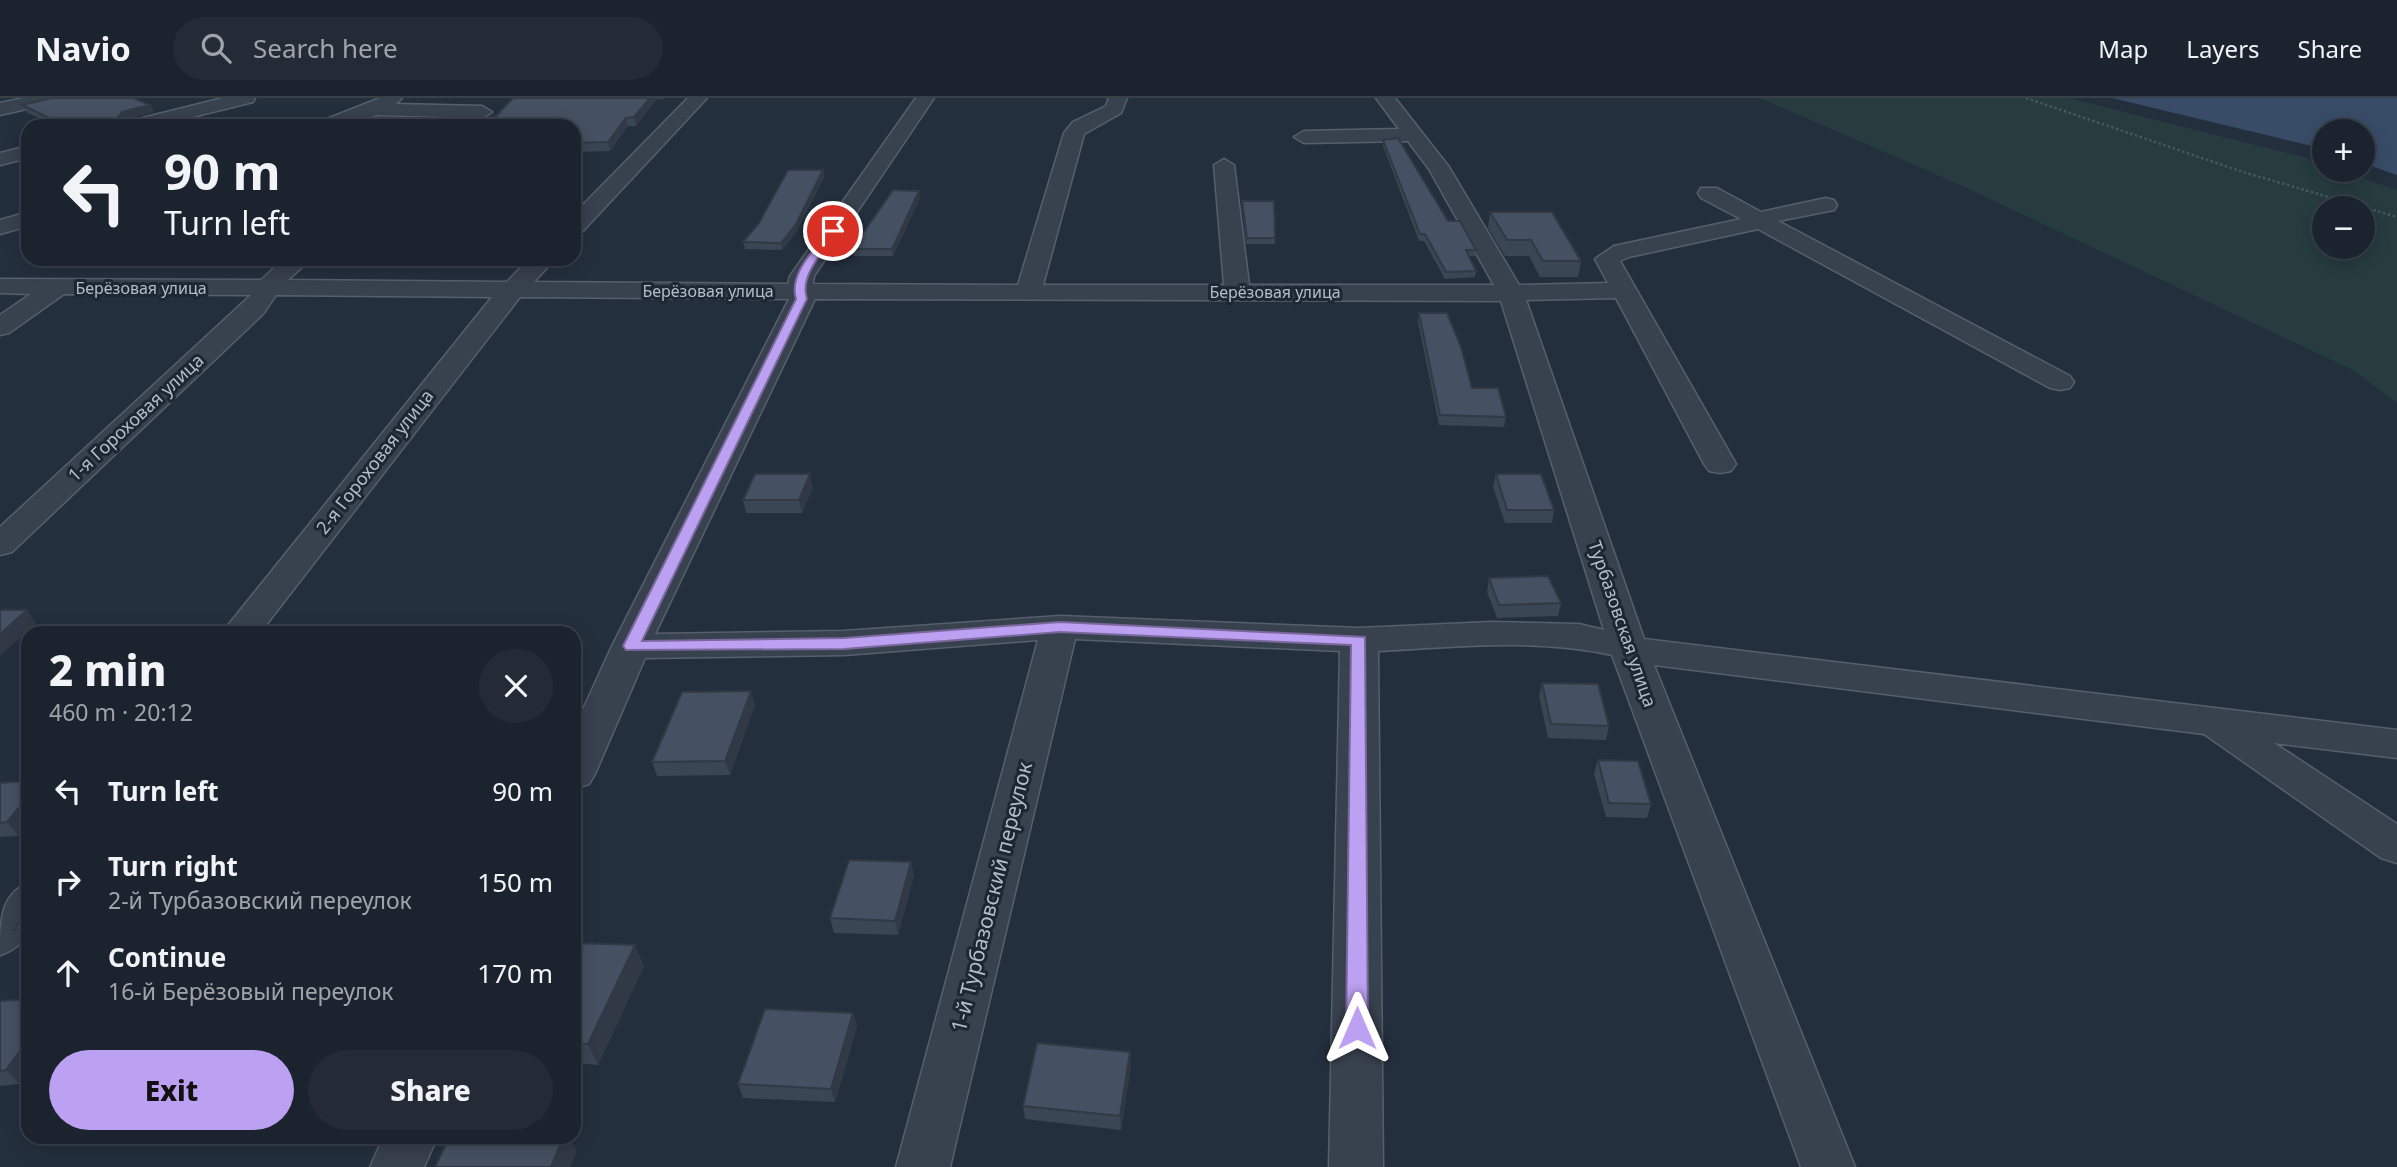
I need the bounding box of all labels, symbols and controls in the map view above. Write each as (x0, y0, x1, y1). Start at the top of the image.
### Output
search box (173, 17, 663, 80)
text: Navio (35, 26, 131, 71)
icon: search (197, 29, 235, 67)
text: Search here (253, 30, 398, 66)
text: Map (2098, 32, 2148, 65)
text: Layers (2186, 32, 2260, 65)
text: Share (2298, 32, 2362, 65)
map controls (2312, 119, 2375, 259)
button: + (2312, 119, 2375, 182)
text: 90 m (164, 138, 281, 204)
icon: left (49, 147, 140, 238)
button: − (2312, 196, 2375, 259)
text: Turn left (164, 201, 290, 244)
pin (803, 201, 863, 261)
icon: arrive (814, 212, 852, 250)
street label: Берёзовая улица (75, 277, 207, 299)
street label: Берёзовая улица (642, 280, 774, 302)
street label: Берёзовая улица (1209, 281, 1341, 303)
street label: 1-я Гороховая улица (62, 348, 208, 487)
street label: 2-я Гороховая улица (310, 384, 438, 539)
street label: Турбазовская улица (1583, 537, 1663, 710)
text: 2 min (49, 641, 166, 698)
button: close (479, 649, 553, 723)
text: 460 m · 20:12 (49, 696, 193, 728)
street label: 1-й Турбазовский переулок (944, 759, 1038, 1035)
icon: left (49, 772, 87, 810)
text: Turn left (108, 773, 219, 809)
text: 90 m (492, 773, 553, 809)
text: Turn right (108, 848, 238, 884)
icon: right (49, 863, 87, 901)
text: 150 m (477, 864, 553, 900)
text: 2-й Турбазовский переулок (108, 884, 412, 916)
text: Continue (108, 939, 226, 975)
icon: ahead (49, 954, 87, 992)
text: 170 m (477, 955, 553, 991)
text: 16-й Берёзовый переулок (108, 975, 394, 1007)
position arrow (1320, 991, 1394, 1065)
button: Exit (49, 1050, 294, 1130)
button: Share (308, 1050, 553, 1130)

